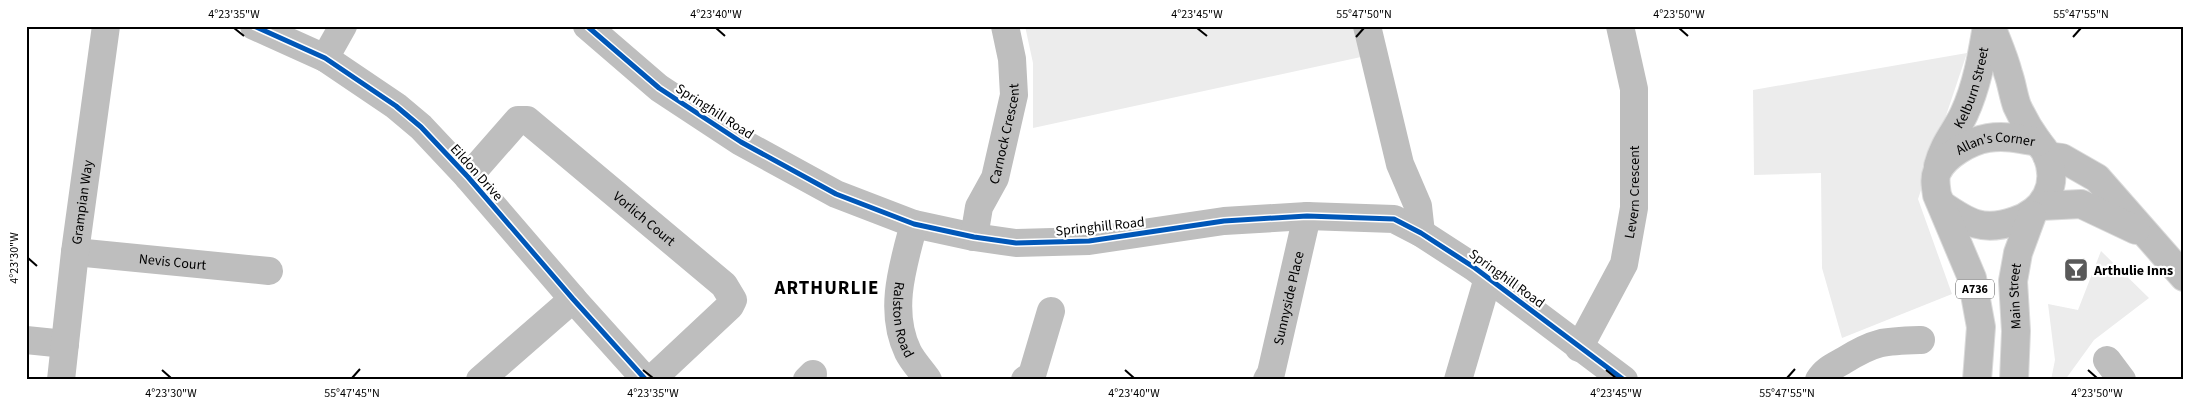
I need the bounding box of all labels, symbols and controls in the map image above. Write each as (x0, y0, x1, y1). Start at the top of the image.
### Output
text: 4°23'35"W (208, 6, 260, 23)
text: 4°23'40"W (690, 6, 742, 23)
text: 4°23'45"W (1171, 6, 1223, 23)
text: 55°47'50"N (1336, 6, 1392, 23)
text: 4°23'50"W (1653, 6, 1705, 23)
text: 55°47'55"N (2053, 6, 2109, 23)
street label: Kelburn Street (1949, 45, 1994, 132)
street label: Springhill Road (672, 79, 757, 145)
street label: Carnock Crescent (984, 83, 1025, 188)
street label: Allan's Corner (1952, 128, 2037, 160)
street label: Eildon Drive (445, 140, 507, 206)
street label: Levern Crescent (1620, 145, 1645, 240)
street label: Grampian Way (67, 158, 99, 246)
street label: Vorlich Court (608, 187, 680, 251)
street label: Springhill Road (1055, 212, 1146, 242)
text: 4°23'30"W (6, 232, 23, 284)
street label: Springhill Road (1464, 244, 1548, 313)
street label: Nevis Court (138, 249, 207, 276)
street label: Sunnyside Place (1269, 249, 1310, 347)
bar icon: Arthulie Inns (2063, 257, 2089, 283)
street label: Main Street (2004, 261, 2027, 330)
place label: Arthulie Inns (2093, 261, 2173, 281)
district label: ARTHURLIE (774, 275, 879, 302)
street label: Ralston Road (887, 280, 918, 362)
road number: A736 (1956, 280, 1994, 298)
text: 4°23'30"W (145, 385, 197, 402)
text: 55°47'45"N (324, 385, 380, 402)
text: 4°23'35"W (627, 385, 679, 402)
text: 4°23'40"W (1108, 385, 1160, 402)
text: 4°23'45"W (1590, 385, 1642, 402)
text: 55°47'55"N (1759, 385, 1815, 402)
text: 4°23'50"W (2071, 385, 2123, 402)

